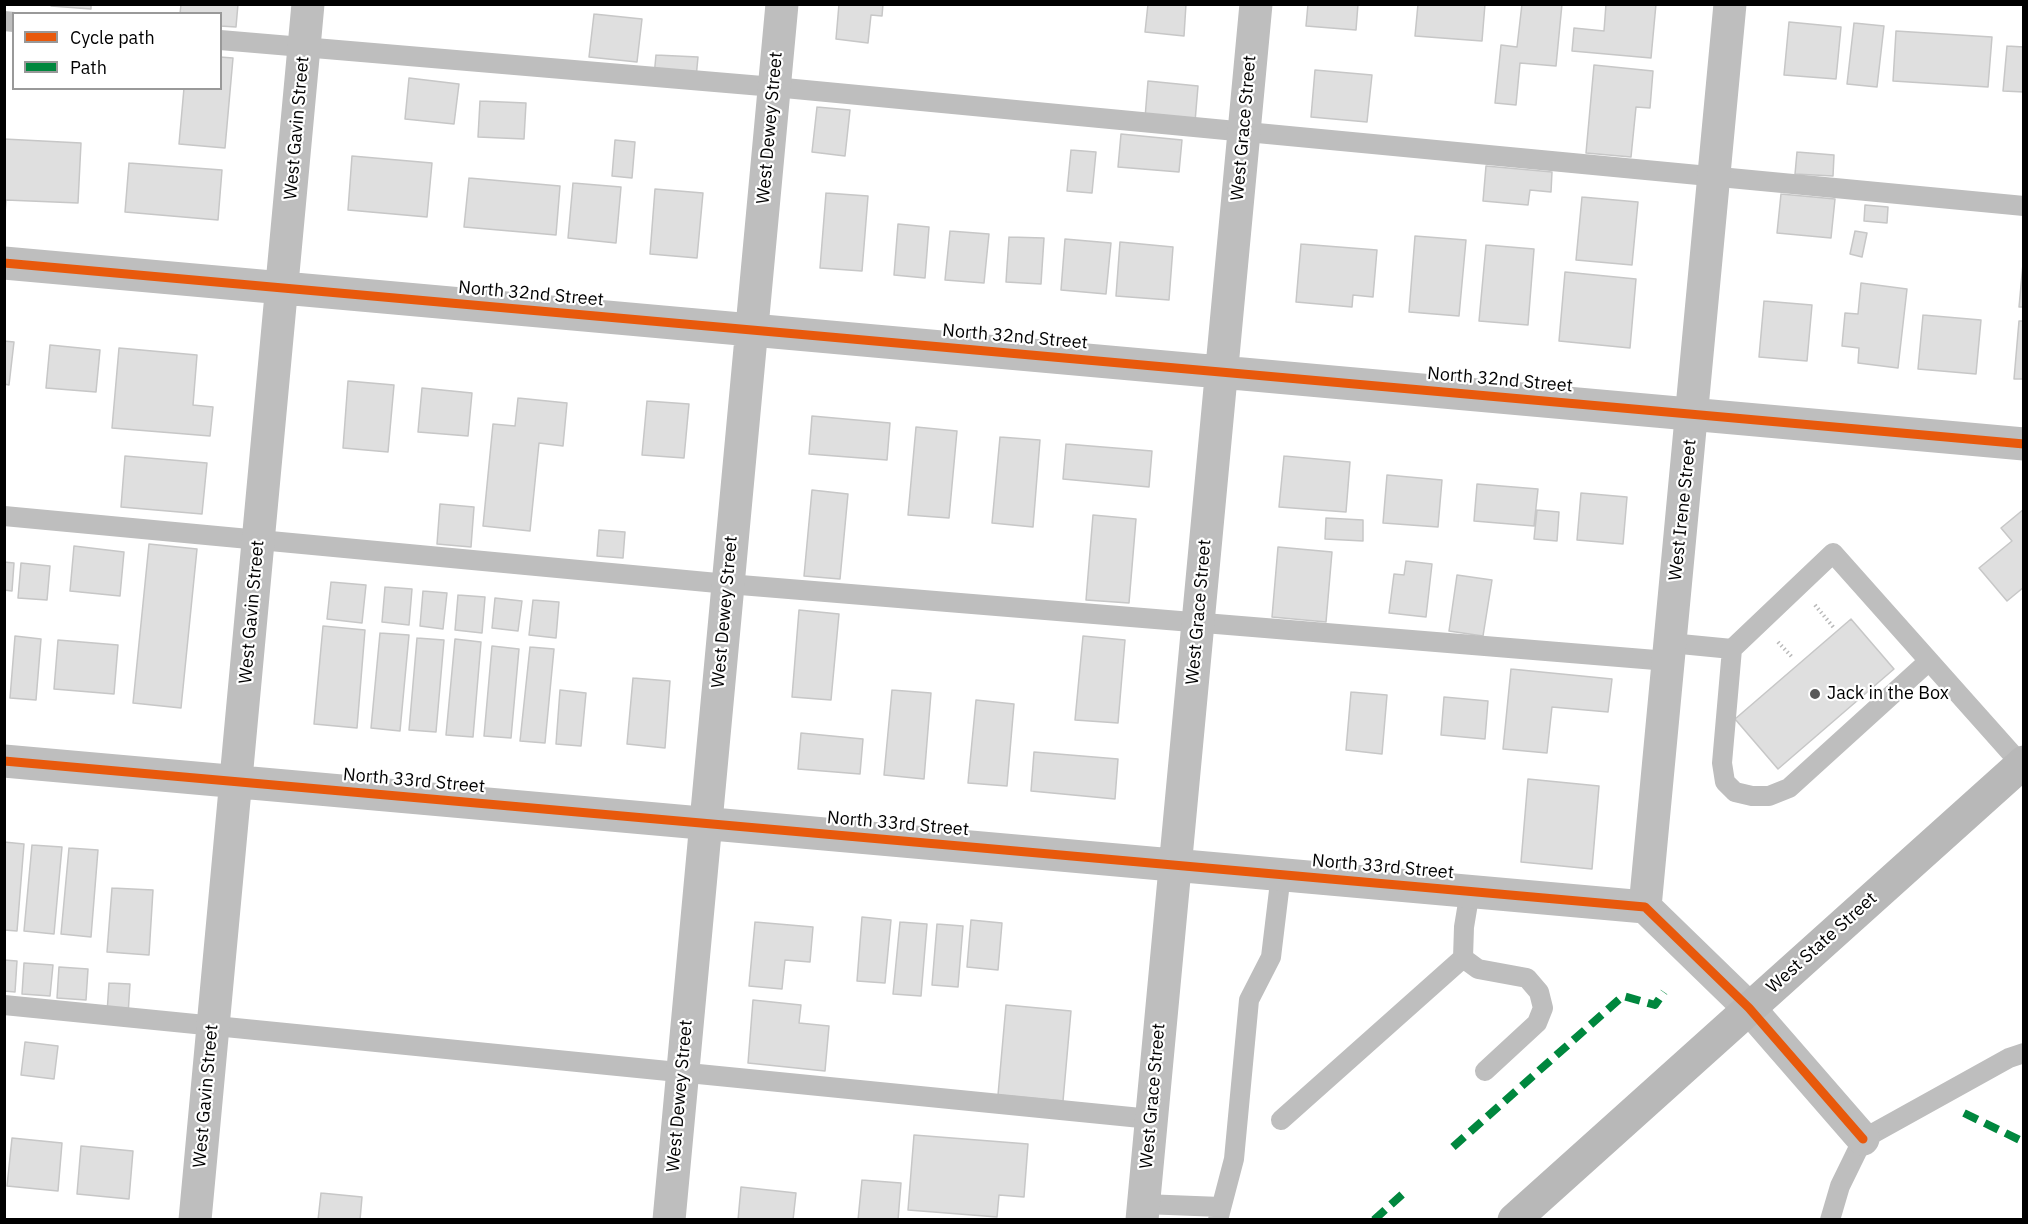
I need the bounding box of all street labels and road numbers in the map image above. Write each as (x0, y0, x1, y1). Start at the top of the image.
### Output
street label: West Dewey Street (753, 51, 787, 205)
street label: West Grace Street (1227, 54, 1261, 202)
street label: West Gavin Street (280, 55, 314, 201)
street label: North 32nd Street (457, 277, 605, 311)
street label: North 32nd Street (941, 320, 1089, 354)
street label: North 32nd Street (1426, 363, 1574, 397)
street label: West Irene Street (1665, 438, 1701, 582)
street label: West Dewey Street (708, 535, 742, 689)
street label: West Grace Street (1182, 538, 1216, 686)
street label: West Gavin Street (235, 539, 269, 685)
street label: North 33rd Street (342, 764, 486, 798)
street label: North 33rd Street (826, 807, 970, 841)
street label: North 33rd Street (1311, 850, 1455, 884)
street label: West State Street (1762, 888, 1882, 998)
street label: West Dewey Street (663, 1019, 697, 1173)
street label: West Grace Street (1136, 1022, 1170, 1170)
street label: West Gavin Street (189, 1023, 223, 1169)

